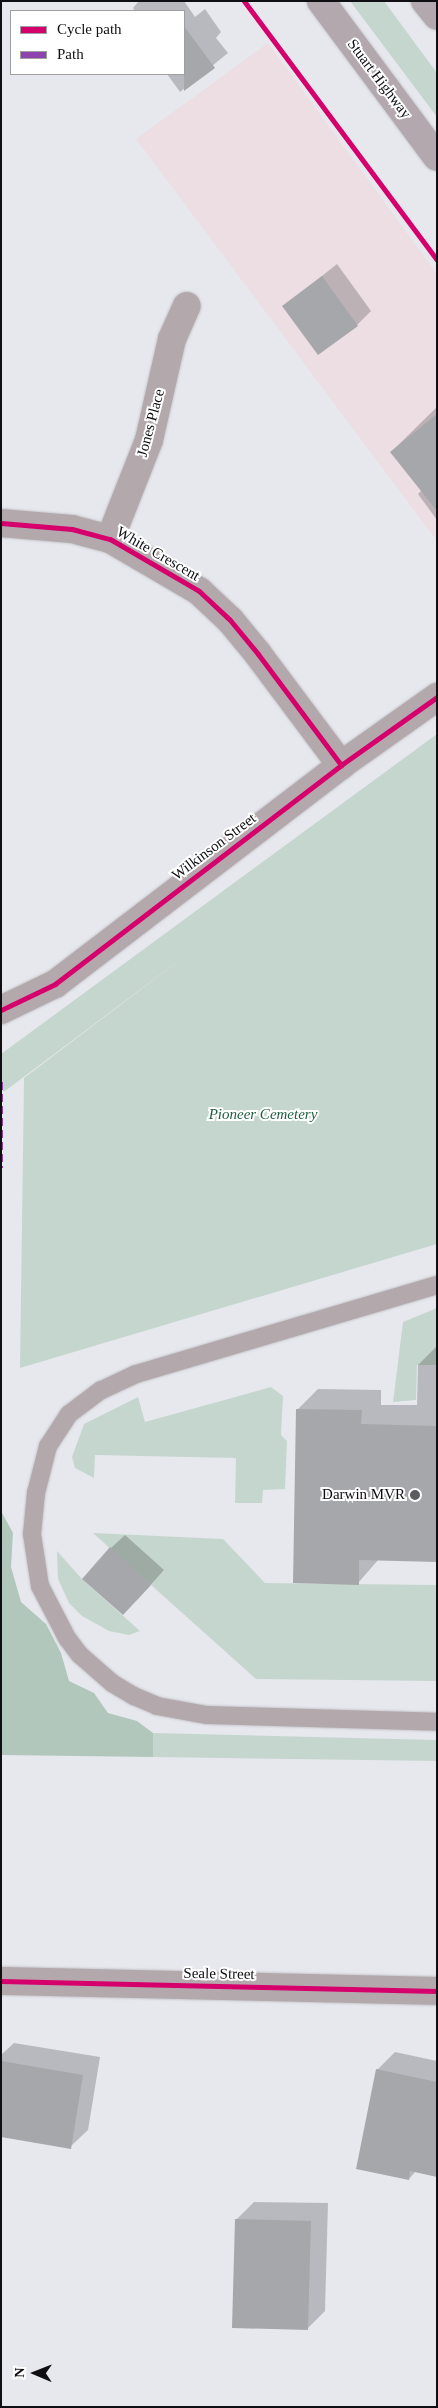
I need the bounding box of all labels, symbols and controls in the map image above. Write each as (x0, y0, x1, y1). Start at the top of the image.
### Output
legend (10, 10, 185, 75)
text: Cycle path (57, 21, 122, 37)
street label: Stuart Highway (343, 36, 415, 122)
text: Path (57, 46, 84, 62)
street label: Jones Place (133, 387, 169, 459)
street label: White Crescent (113, 523, 203, 585)
street label: Wilkinson Street (168, 810, 260, 884)
park label: Pioneer Cemetery (209, 1106, 317, 1124)
place label: Darwin MVR (322, 1486, 405, 1504)
marker: Darwin MVR (409, 1489, 421, 1501)
street label: Seale Street (183, 1964, 255, 1984)
north arrow (10, 2348, 60, 2398)
text: N (12, 2368, 27, 2378)

